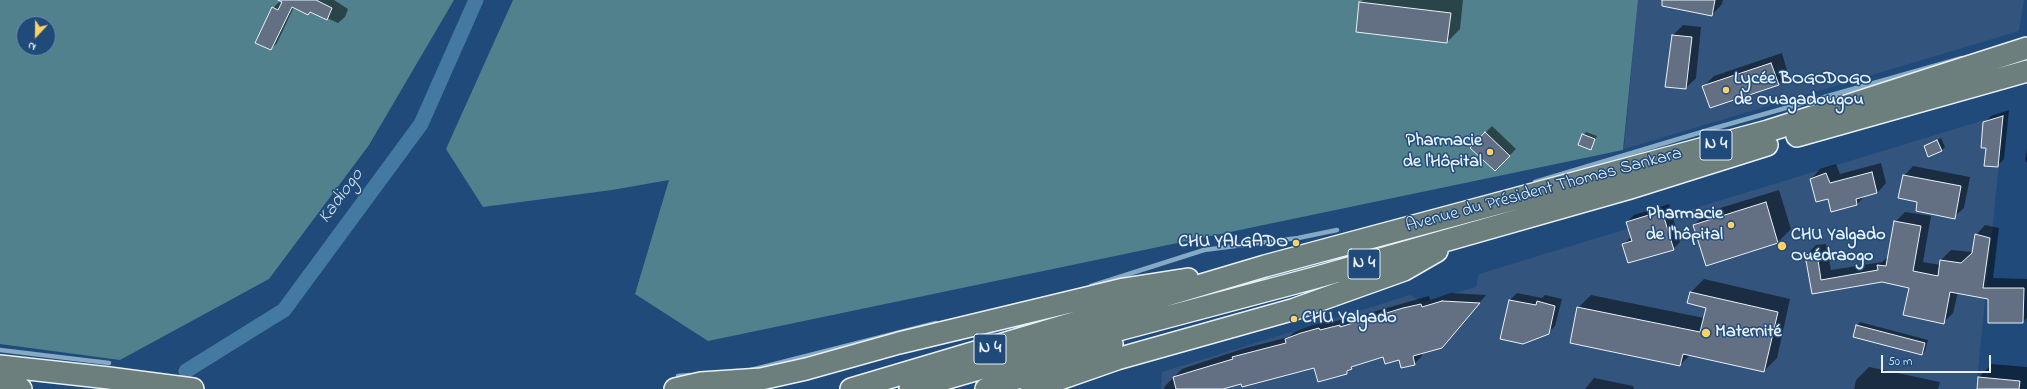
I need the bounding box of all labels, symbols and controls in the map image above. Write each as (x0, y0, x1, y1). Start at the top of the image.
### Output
north arrow (16, 16, 56, 56)
text: N (25, 37, 38, 55)
place label: Lycée BOGODOGO de Ouagadougou (1734, 69, 1871, 112)
marker: Lycée BOGODOGO de Ouagadougou (1721, 85, 1731, 95)
road number: N 4 (1700, 130, 1732, 160)
place label: Pharmacie de l'Hôpital (1403, 131, 1482, 174)
street label: Avenue du Président Thomas Sankara (1404, 144, 1684, 238)
marker: Pharmacie de l'Hôpital (1485, 147, 1495, 157)
water label: Kadiogo (315, 165, 369, 229)
place label: Pharmacie de l'hôpital (1646, 204, 1723, 246)
marker: Pharmacie de l'hôpital (1726, 220, 1736, 230)
place label: CHU Yalgado Ouédraogo (1791, 225, 1886, 268)
place label: CHU YALGADO (1178, 232, 1288, 254)
marker: CHU YALGADO (1291, 238, 1301, 248)
marker: CHU Yalgado Ouédraogo (1776, 240, 1788, 252)
road number: N 4 (1348, 249, 1380, 279)
place label: CHU Yalgado (1302, 308, 1397, 330)
marker: CHU Yalgado (1289, 314, 1299, 324)
place label: Maternité (1715, 322, 1782, 344)
marker: Maternité (1700, 327, 1712, 339)
road number: N 4 (974, 334, 1006, 364)
scale bar (1883, 347, 1993, 373)
text: 50 m (1888, 353, 1912, 371)

